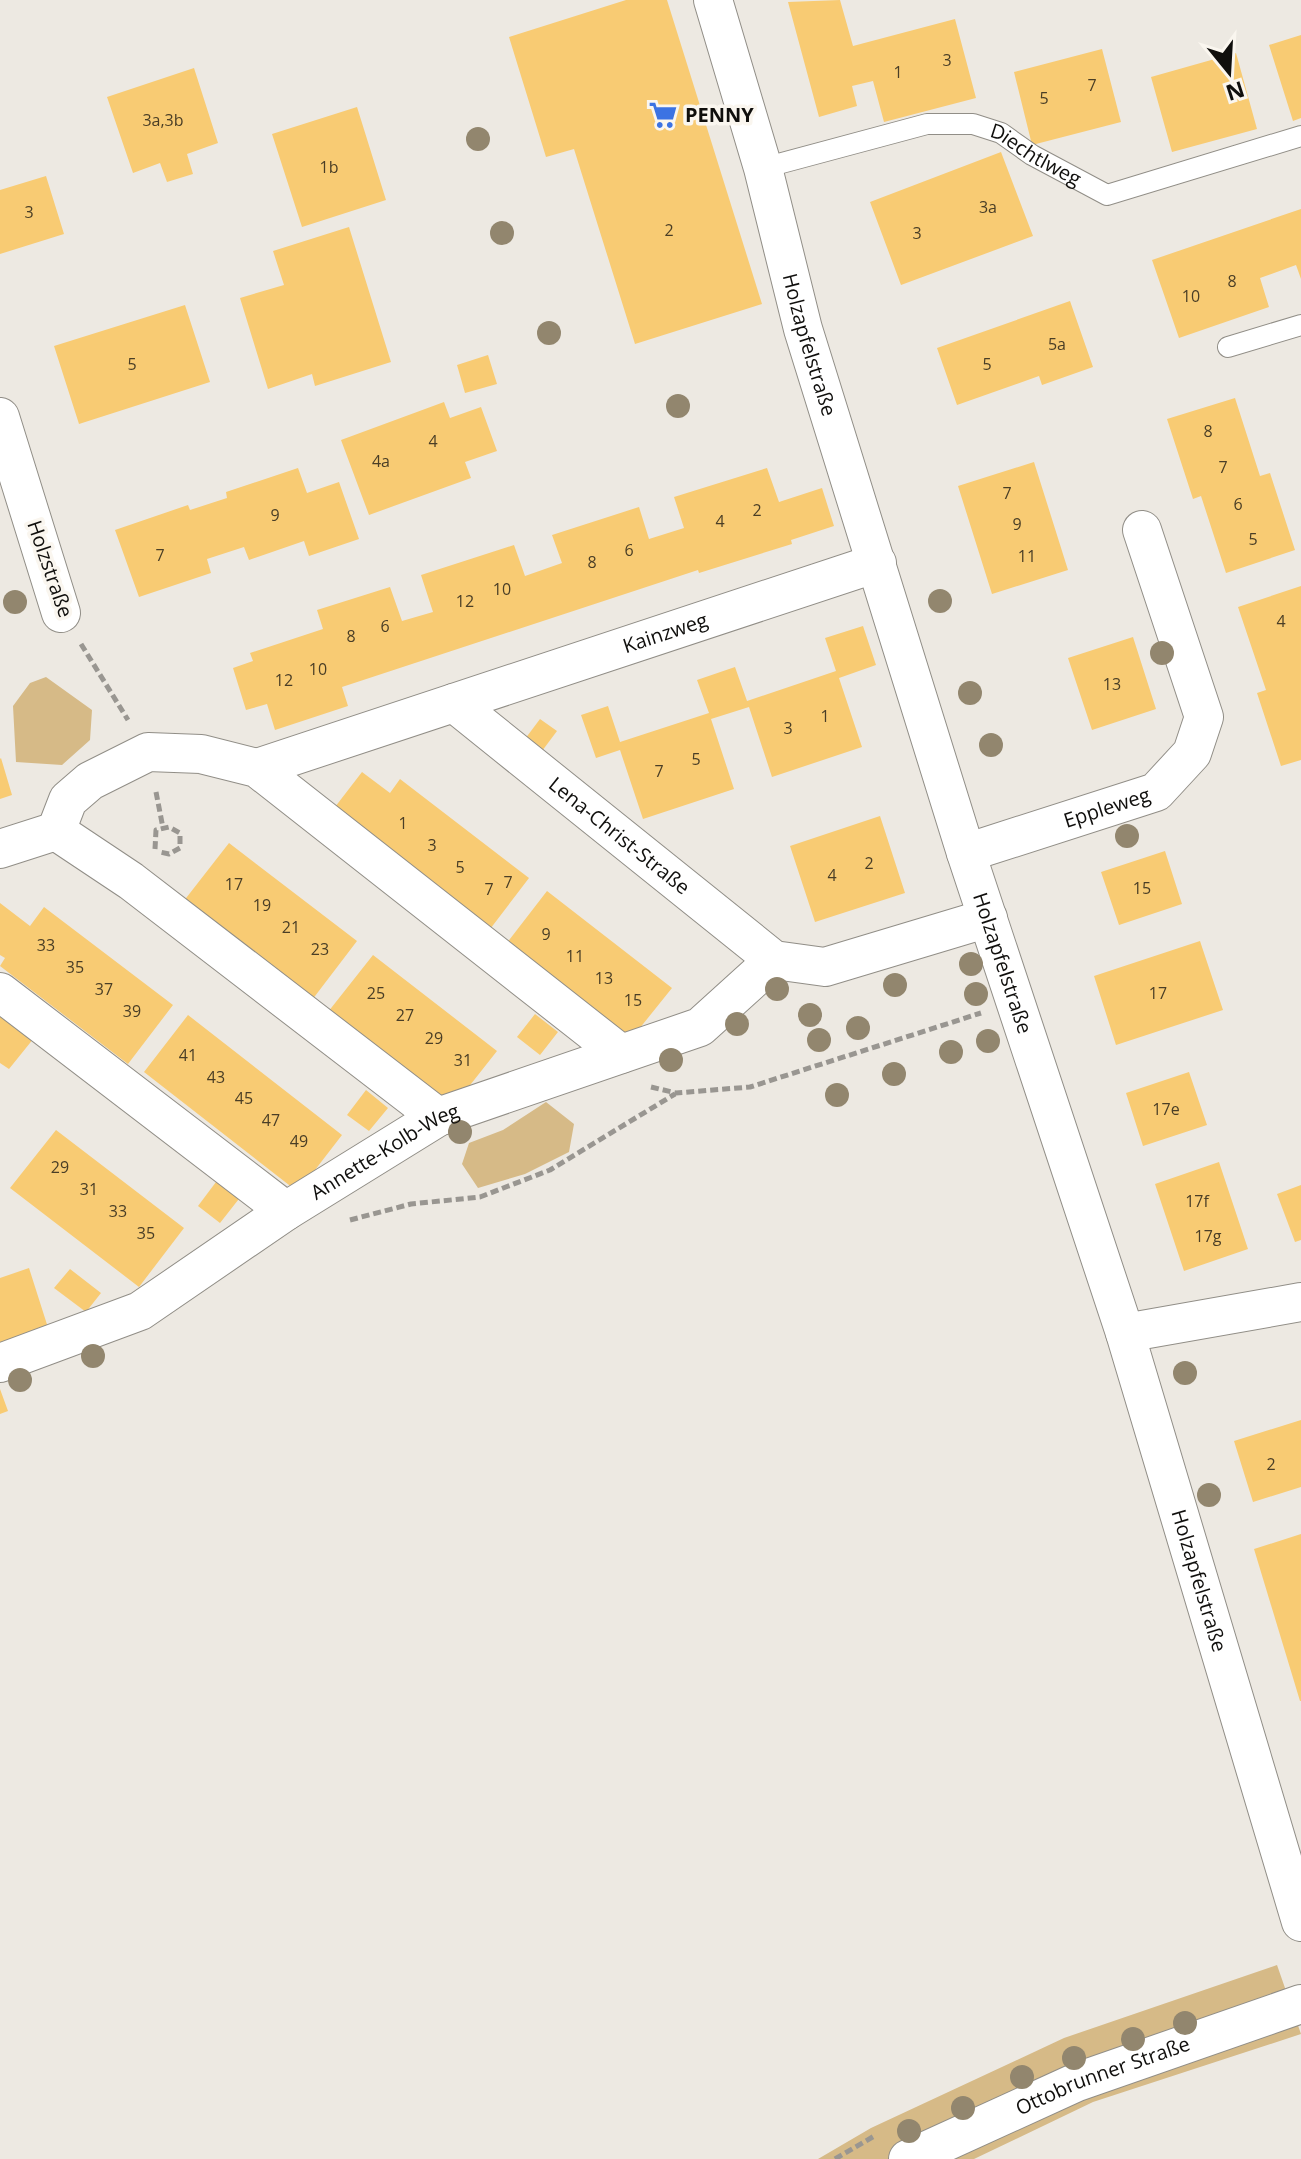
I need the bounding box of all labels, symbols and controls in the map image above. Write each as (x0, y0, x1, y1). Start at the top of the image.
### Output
north arrow (1189, 32, 1269, 112)
house number: 3 (942, 49, 952, 71)
house number: 1 (893, 61, 903, 83)
house number: 7 (1087, 74, 1097, 96)
text: N (1222, 75, 1249, 109)
house number: 5 (1039, 87, 1049, 109)
supermarket icon: PENNY (648, 100, 678, 130)
place label: PENNY (685, 101, 754, 128)
house number: 3a,3b (142, 109, 184, 131)
street label: Diechtlweg (987, 116, 1086, 192)
house number: 1b (320, 156, 338, 178)
house number: 3a (979, 196, 997, 218)
house number: 3 (24, 201, 34, 223)
house number: 2 (664, 219, 674, 241)
house number: 3 (912, 222, 922, 244)
street label: Holzapfelstraße (777, 270, 843, 419)
house number: 8 (1227, 270, 1237, 292)
house number: 10 (1182, 285, 1200, 307)
house number: 5a (1048, 333, 1066, 355)
house number: 5 (127, 353, 137, 375)
house number: 5 (982, 353, 992, 375)
house number: 8 (1203, 420, 1213, 442)
house number: 4 (428, 430, 438, 452)
house number: 4a (372, 450, 390, 472)
house number: 7 (1218, 456, 1228, 478)
house number: 7 (1002, 482, 1012, 504)
house number: 6 (1233, 493, 1243, 515)
house number: 2 (752, 499, 762, 521)
house number: 9 (270, 504, 280, 526)
house number: 4 (715, 510, 725, 532)
house number: 9 (1012, 513, 1022, 535)
street label: Holzstraße (21, 517, 80, 621)
house number: 5 (1248, 528, 1258, 550)
house number: 6 (624, 539, 634, 561)
house number: 7 (155, 544, 165, 566)
house number: 11 (1018, 545, 1036, 567)
house number: 8 (587, 551, 597, 573)
house number: 10 (493, 578, 511, 600)
house number: 12 (456, 590, 474, 612)
street label: Kainzweg (619, 606, 711, 659)
house number: 4 (1276, 610, 1286, 632)
house number: 6 (380, 615, 390, 637)
house number: 8 (346, 625, 356, 647)
house number: 10 (309, 658, 327, 680)
house number: 12 (275, 669, 293, 691)
house number: 13 (1103, 673, 1121, 695)
house number: 1 (820, 705, 830, 727)
house number: 3 (783, 717, 793, 739)
house number: 5 (691, 748, 701, 770)
house number: 7 (654, 760, 664, 782)
street label: Lena-Christ-Straße (543, 770, 696, 900)
street label: Eppleweg (1060, 781, 1154, 834)
house number: 1 (398, 812, 408, 834)
house number: 3 (427, 834, 437, 856)
house number: 2 (864, 852, 874, 874)
house number: 5 (455, 856, 465, 878)
house number: 4 (827, 864, 837, 886)
house number: 7 (503, 871, 513, 893)
house number: 17 (225, 873, 243, 895)
house number: 15 (1133, 877, 1151, 899)
house number: 7 (484, 878, 494, 900)
street label: Holzapfelstraße (967, 889, 1039, 1037)
house number: 19 (253, 894, 271, 916)
house number: 21 (282, 916, 300, 938)
house number: 9 (541, 923, 551, 945)
house number: 33 (37, 934, 55, 956)
house number: 23 (311, 938, 329, 960)
house number: 11 (566, 945, 584, 967)
house number: 35 (66, 956, 84, 978)
house number: 13 (595, 967, 613, 989)
house number: 37 (95, 978, 113, 1000)
house number: 25 (367, 982, 385, 1004)
house number: 17 (1149, 982, 1167, 1004)
house number: 15 (624, 989, 642, 1011)
house number: 39 (123, 1000, 141, 1022)
house number: 27 (396, 1004, 414, 1026)
house number: 29 (425, 1027, 443, 1049)
house number: 41 (179, 1044, 197, 1066)
house number: 31 (454, 1049, 472, 1071)
house number: 43 (207, 1066, 225, 1088)
house number: 45 (235, 1087, 253, 1109)
street label: Annette-Kolb-Weg (305, 1097, 463, 1206)
house number: 17e (1152, 1098, 1180, 1120)
house number: 47 (262, 1109, 280, 1131)
house number: 49 (290, 1130, 308, 1152)
house number: 29 (51, 1156, 69, 1178)
house number: 31 (80, 1178, 98, 1200)
house number: 17f (1185, 1190, 1210, 1212)
house number: 33 (109, 1200, 127, 1222)
house number: 35 (137, 1222, 155, 1244)
house number: 17g (1195, 1225, 1222, 1247)
house number: 2 (1266, 1453, 1276, 1475)
street label: Holzapfelstraße (1165, 1506, 1233, 1655)
street label: Ottobrunner Straße (1011, 2030, 1193, 2121)

